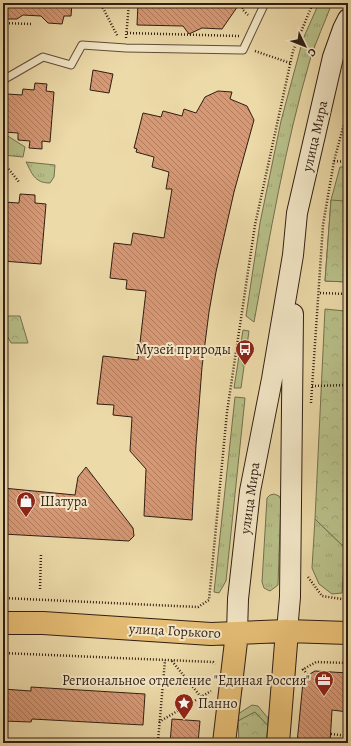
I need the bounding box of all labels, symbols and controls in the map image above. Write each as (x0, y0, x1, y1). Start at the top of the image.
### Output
north arrow (285, 26, 325, 66)
text: С (304, 45, 320, 60)
street label: улица Мира (297, 98, 333, 174)
bus stop icon: Музей природы (234, 338, 256, 366)
place label: Музей природы (136, 340, 231, 359)
street label: улица Мира (235, 460, 265, 536)
shop icon: Шатура (15, 490, 37, 518)
place label: Шатура (40, 492, 88, 511)
street label: улица Горького (128, 619, 221, 643)
office icon: Региональное отделение "Единая Россия" (313, 669, 335, 697)
place label: Региональное отделение "Единая Россия" (62, 671, 310, 690)
place icon: Панно (173, 692, 195, 720)
place label: Панно (198, 694, 238, 713)

